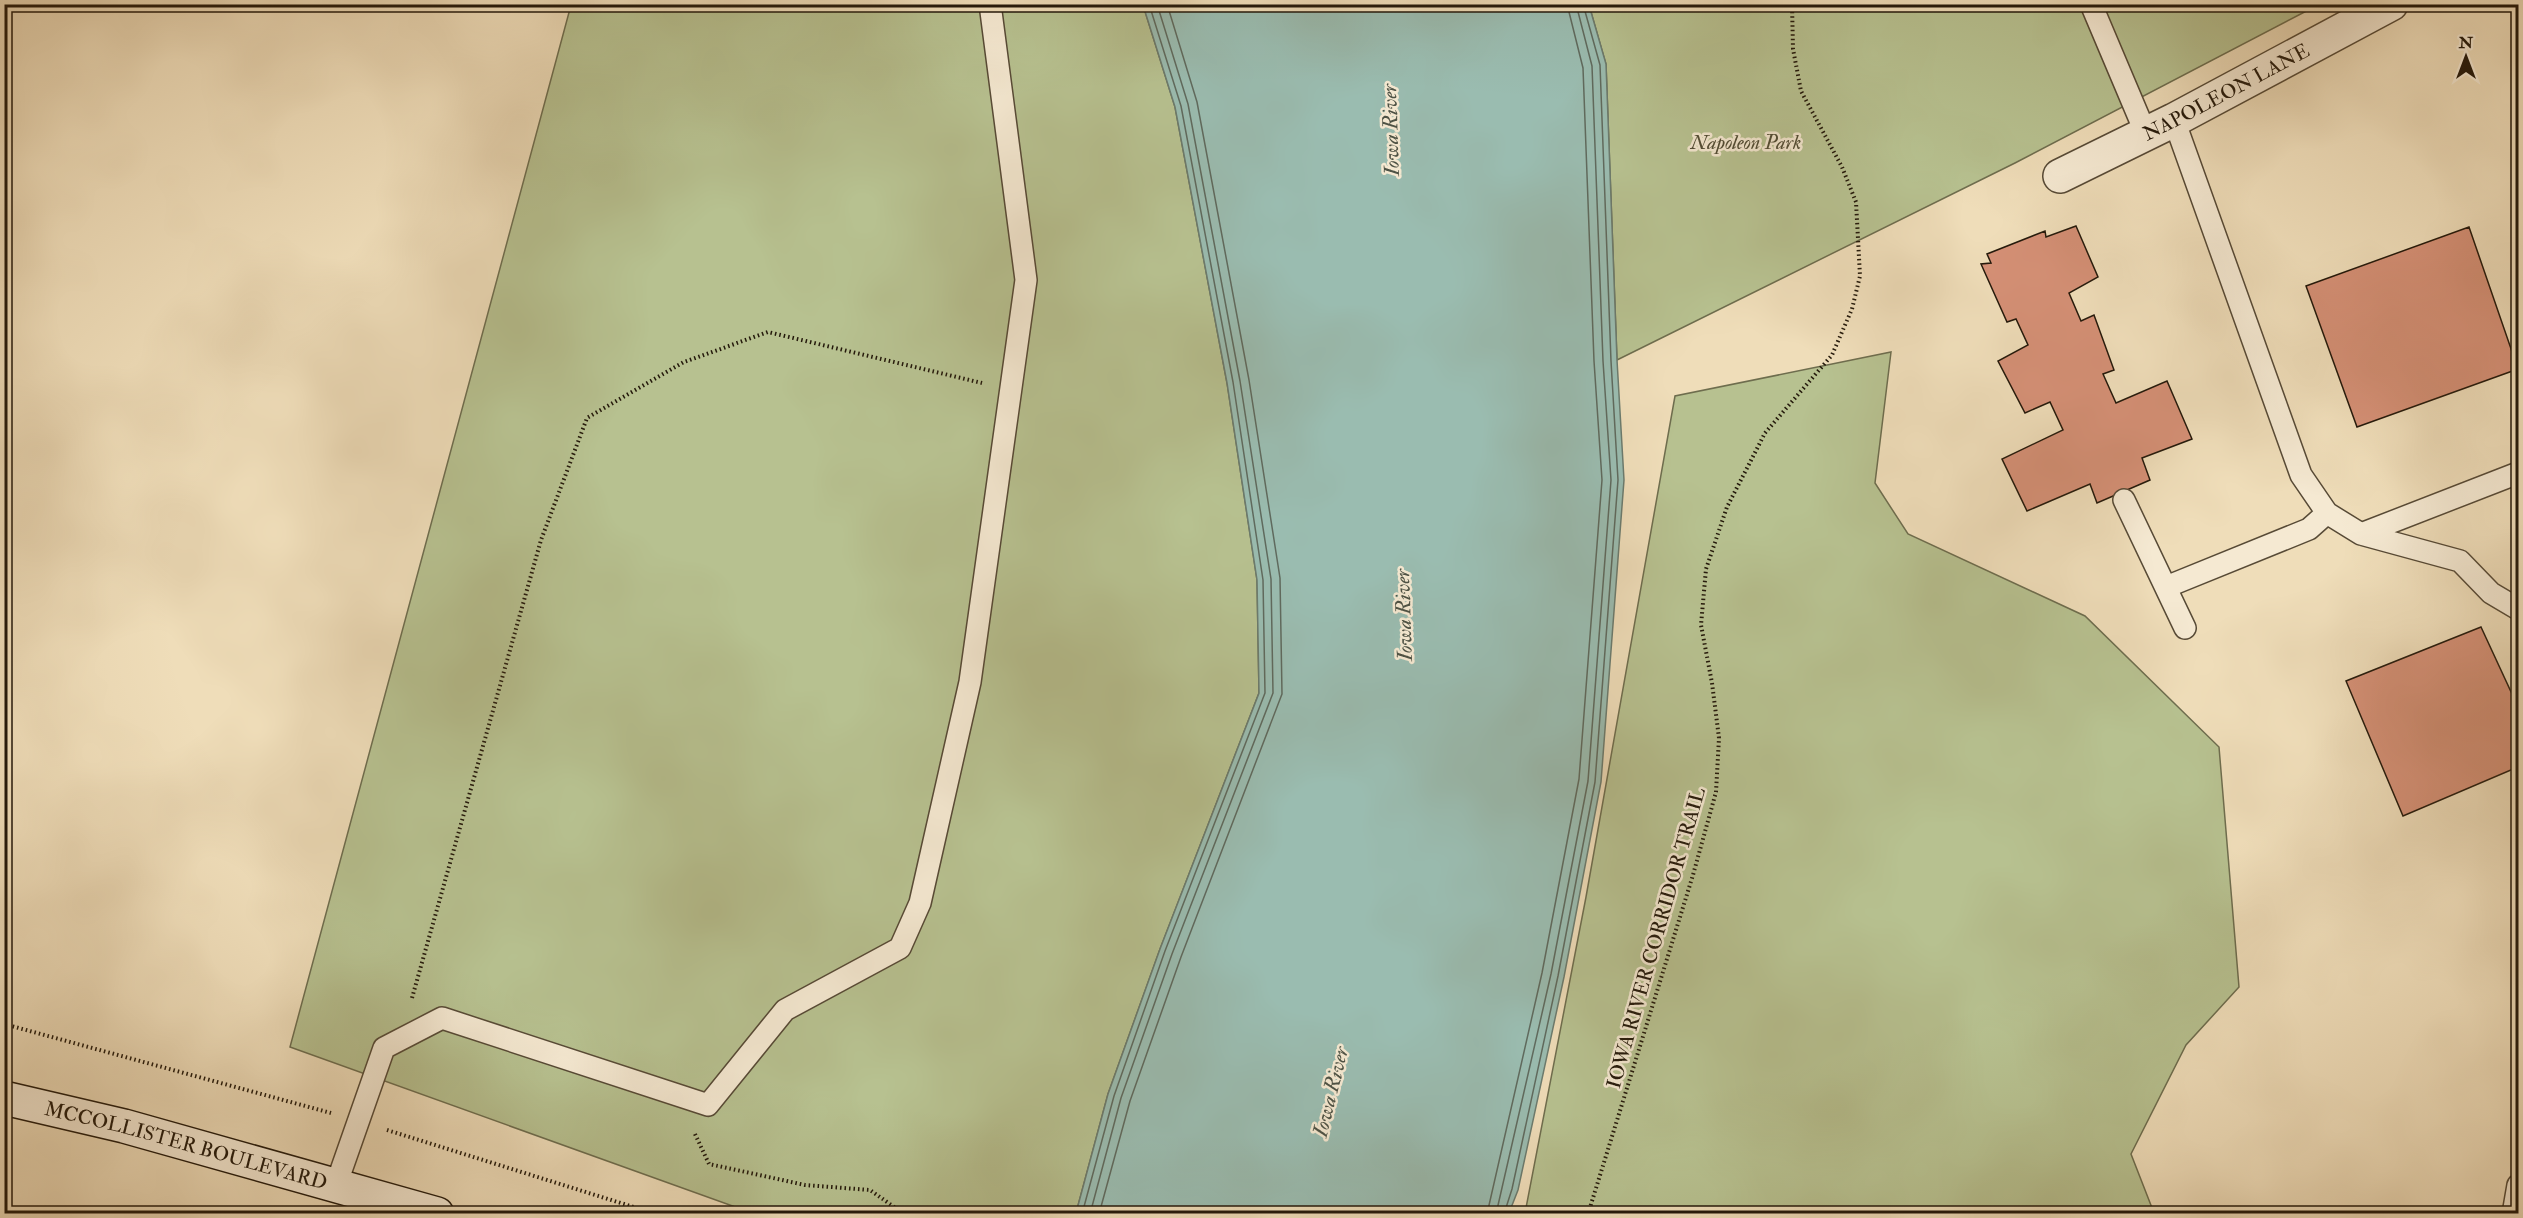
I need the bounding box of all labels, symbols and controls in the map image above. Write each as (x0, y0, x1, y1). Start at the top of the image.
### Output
north arrow (2436, 27, 2496, 87)
text: N (2458, 33, 2474, 53)
street label: NAPOLEON LANE (2138, 38, 2313, 146)
water label: Iowa River (1376, 82, 1406, 177)
park label: Napoleon Park (1690, 130, 1801, 155)
water label: Iowa River (1389, 567, 1419, 662)
street label: IOWA RIVER CORRIDOR TRAIL (1601, 784, 1711, 1091)
water label: Iowa River (1307, 1043, 1356, 1141)
street label: MCCOLLISTER BOULEVARD (42, 1095, 330, 1195)

